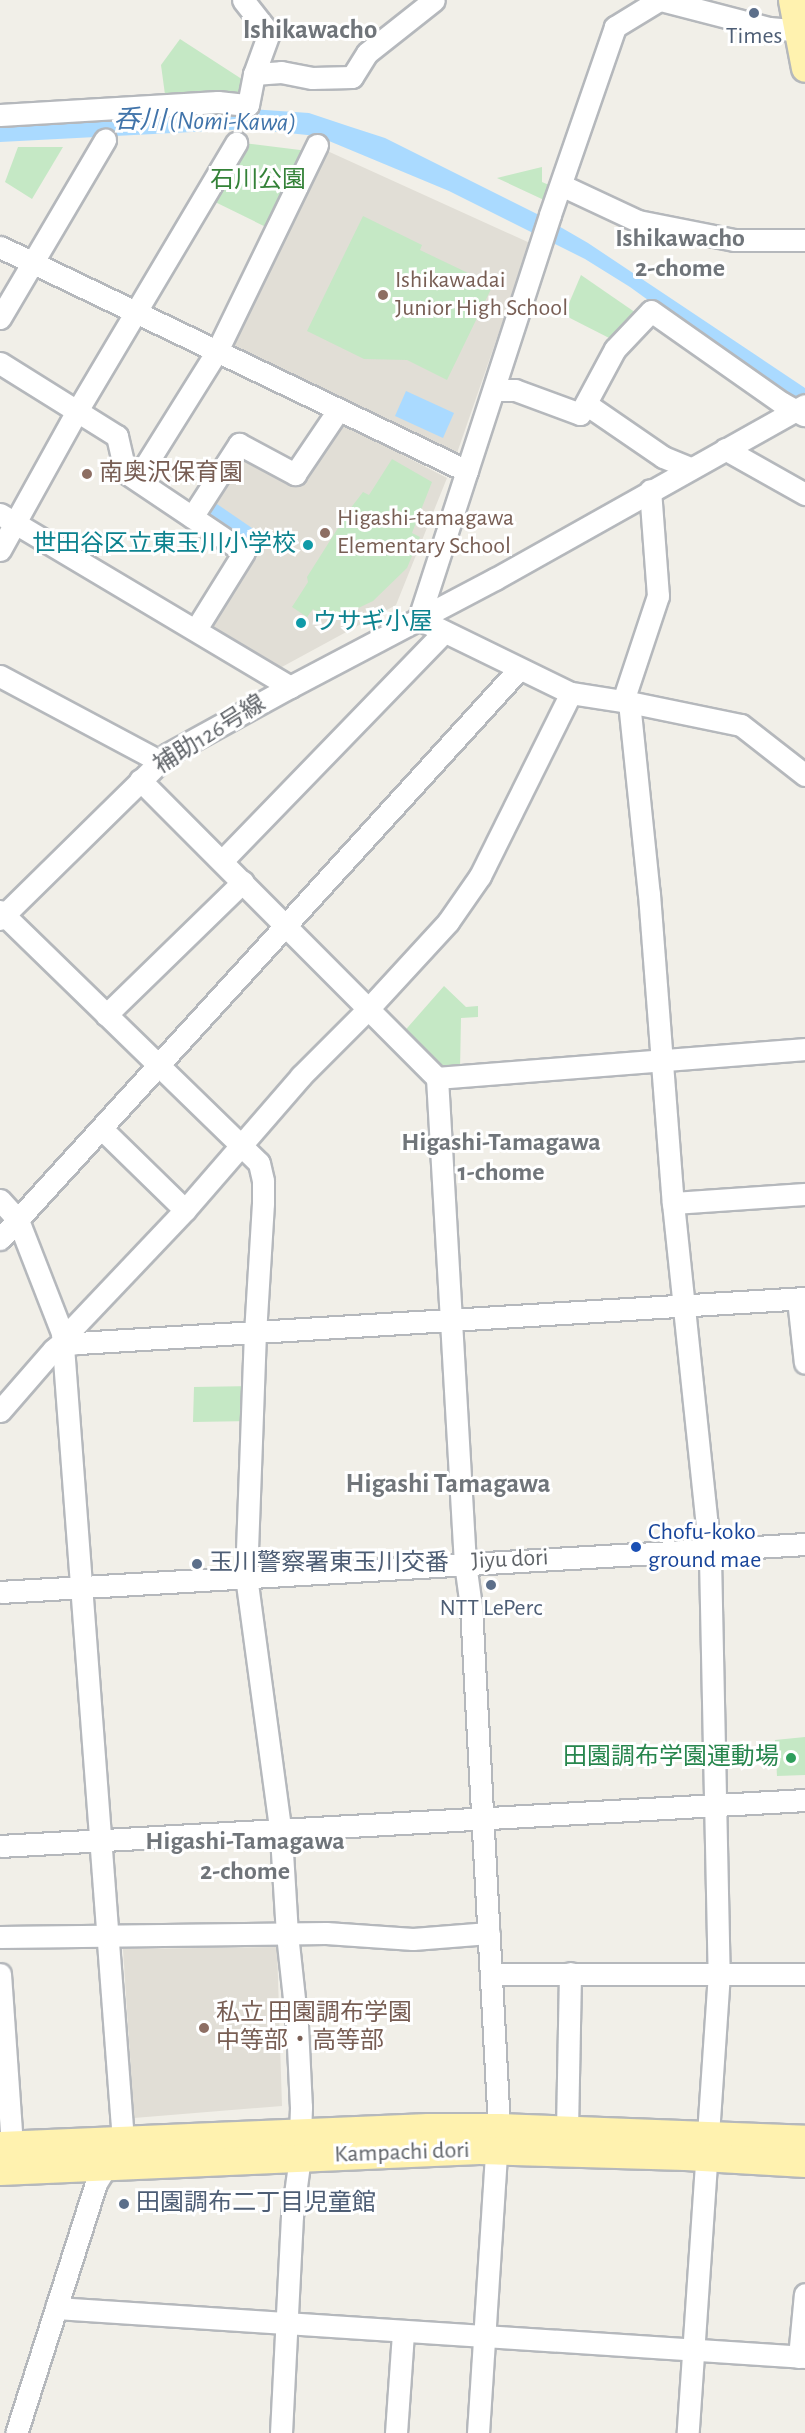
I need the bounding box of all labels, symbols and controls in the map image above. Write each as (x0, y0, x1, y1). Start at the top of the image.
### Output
marker: Times (747, 6, 761, 20)
district label: Ishikawacho (243, 14, 377, 46)
place label: Times (726, 23, 782, 51)
water label: 呑川 (Nomi-Kawa) (113, 105, 297, 139)
park label: 石川公園 (210, 167, 306, 195)
district label: Ishikawacho 2-chome (615, 223, 745, 284)
place label: Ishikawadai Junior High School (395, 267, 568, 323)
marker: Ishikawadai Junior High School (376, 288, 390, 302)
place label: 南奥沢保育園 (99, 460, 243, 488)
marker: 南奥沢保育園 (80, 467, 94, 481)
place label: Higashi-tamagawa Elementary School (337, 505, 514, 561)
marker: Higashi-tamagawa Elementary School (318, 526, 332, 540)
place label: 世田谷区立東玉川小学校 (32, 531, 296, 559)
marker: 世田谷区立東玉川小学校 (301, 538, 315, 552)
place label: ウサギ小屋 (313, 609, 433, 637)
marker: ウサギ小屋 (294, 616, 308, 630)
street label: 補助126号線 (149, 689, 271, 781)
district label: Higashi-Tamagawa 1-chome (401, 1127, 601, 1188)
district label: Higashi Tamagawa (346, 1468, 550, 1500)
place label: Chofu-koko ground mae (648, 1519, 761, 1575)
marker: Chofu-koko ground mae (629, 1540, 643, 1554)
street label: Jiyu dori (471, 1544, 549, 1576)
place label: 玉川警察署東玉川交番 (209, 1550, 449, 1578)
marker: 玉川警察署東玉川交番 (190, 1557, 204, 1571)
marker: NTT LePerc (484, 1578, 498, 1592)
place label: NTT LePerc (439, 1595, 543, 1623)
place label: 田園調布学園運動場 (563, 1744, 779, 1772)
marker: 田園調布学園運動場 (784, 1751, 798, 1765)
district label: Higashi-Tamagawa 2-chome (145, 1826, 345, 1888)
place label: 私立 田園調布学園 中等部・高等部 (216, 2000, 412, 2056)
marker: 私立 田園調布学園 中等部・高等部 (197, 2021, 211, 2035)
street label: Kampachi dori (334, 2136, 470, 2170)
place label: 田園調布二丁目児童館 (136, 2190, 376, 2218)
marker: 田園調布二丁目児童館 (117, 2197, 131, 2211)

